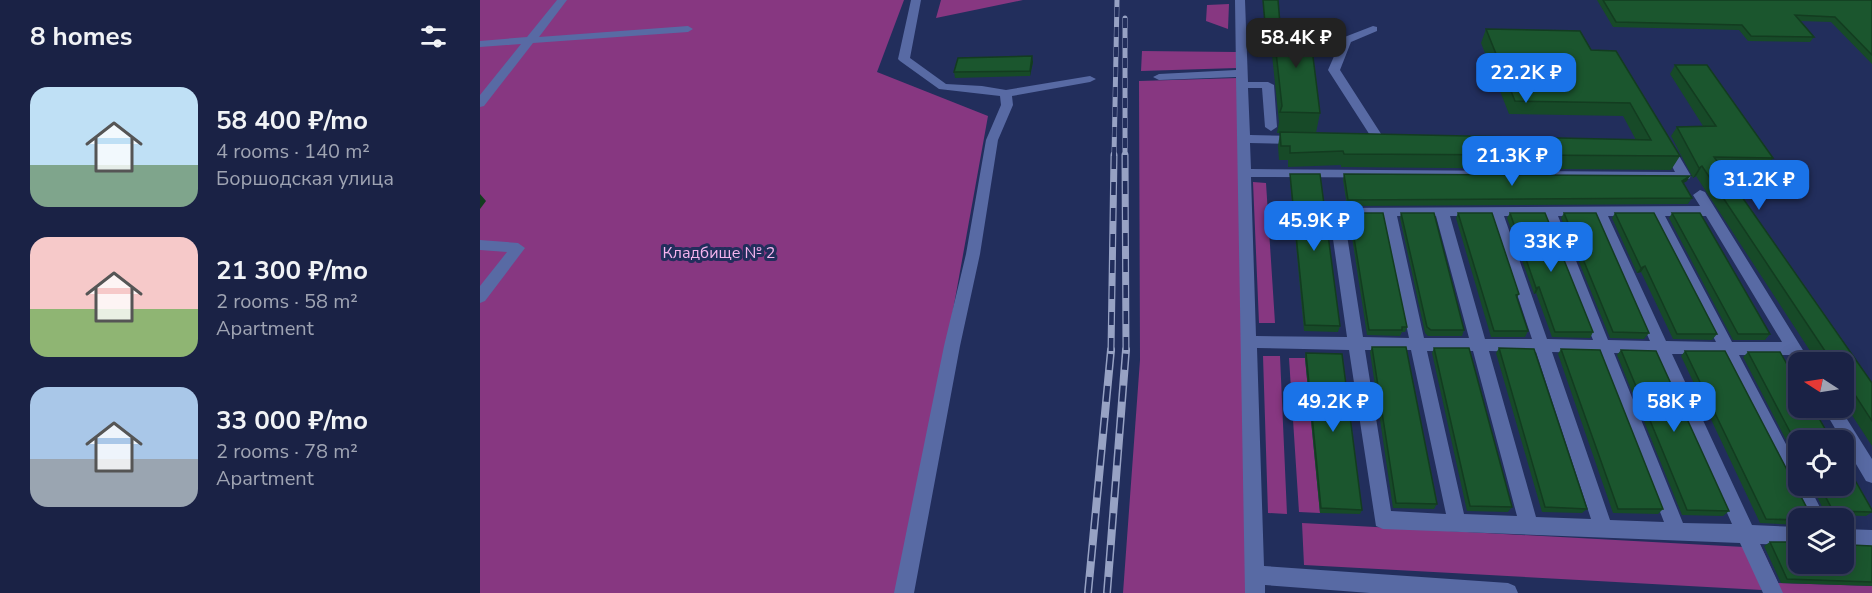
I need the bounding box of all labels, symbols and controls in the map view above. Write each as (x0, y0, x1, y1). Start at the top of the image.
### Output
pin: 58.4K ₽ (1241, 18, 1351, 69)
text: 8 homes (30, 19, 132, 54)
icon: filters (417, 20, 450, 53)
text: 58.4K ₽ (1260, 24, 1332, 51)
pin: 22.2K ₽ (1471, 53, 1581, 104)
text: 22.2K ₽ (1490, 59, 1562, 86)
text: 58 400 ₽/mo (216, 103, 368, 138)
icon: home (78, 111, 150, 183)
pin: 21.3K ₽ (1457, 136, 1567, 187)
text: 4 rooms · 140 m² (216, 138, 370, 165)
text: 21.3K ₽ (1476, 142, 1548, 169)
pin: 31.2K ₽ (1704, 160, 1814, 211)
text: Боршодская улица (216, 165, 394, 192)
text: 31.2K ₽ (1723, 166, 1795, 193)
pin: 45.9K ₽ (1259, 201, 1369, 252)
text: 45.9K ₽ (1278, 207, 1350, 234)
pin: 33K ₽ (1509, 222, 1593, 273)
text: 33K ₽ (1524, 228, 1578, 255)
park label: Кладбище № 2 (663, 242, 775, 264)
text: 21 300 ₽/mo (216, 253, 368, 288)
icon: home (78, 261, 150, 333)
text: 2 rooms · 58 m² (216, 288, 358, 315)
text: Apartment (216, 315, 314, 342)
north arrow (1788, 352, 1854, 418)
map controls (1788, 352, 1854, 574)
pin: 49.2K ₽ (1278, 382, 1388, 433)
pin: 58K ₽ (1632, 382, 1716, 433)
text: 49.2K ₽ (1297, 388, 1369, 415)
text: 58K ₽ (1647, 388, 1701, 415)
text: 33 000 ₽/mo (216, 403, 368, 438)
icon: home (78, 411, 150, 483)
button: locate (1788, 430, 1854, 496)
text: 2 rooms · 78 m² (216, 438, 358, 465)
text: Apartment (216, 465, 314, 492)
button: layers (1788, 508, 1854, 574)

